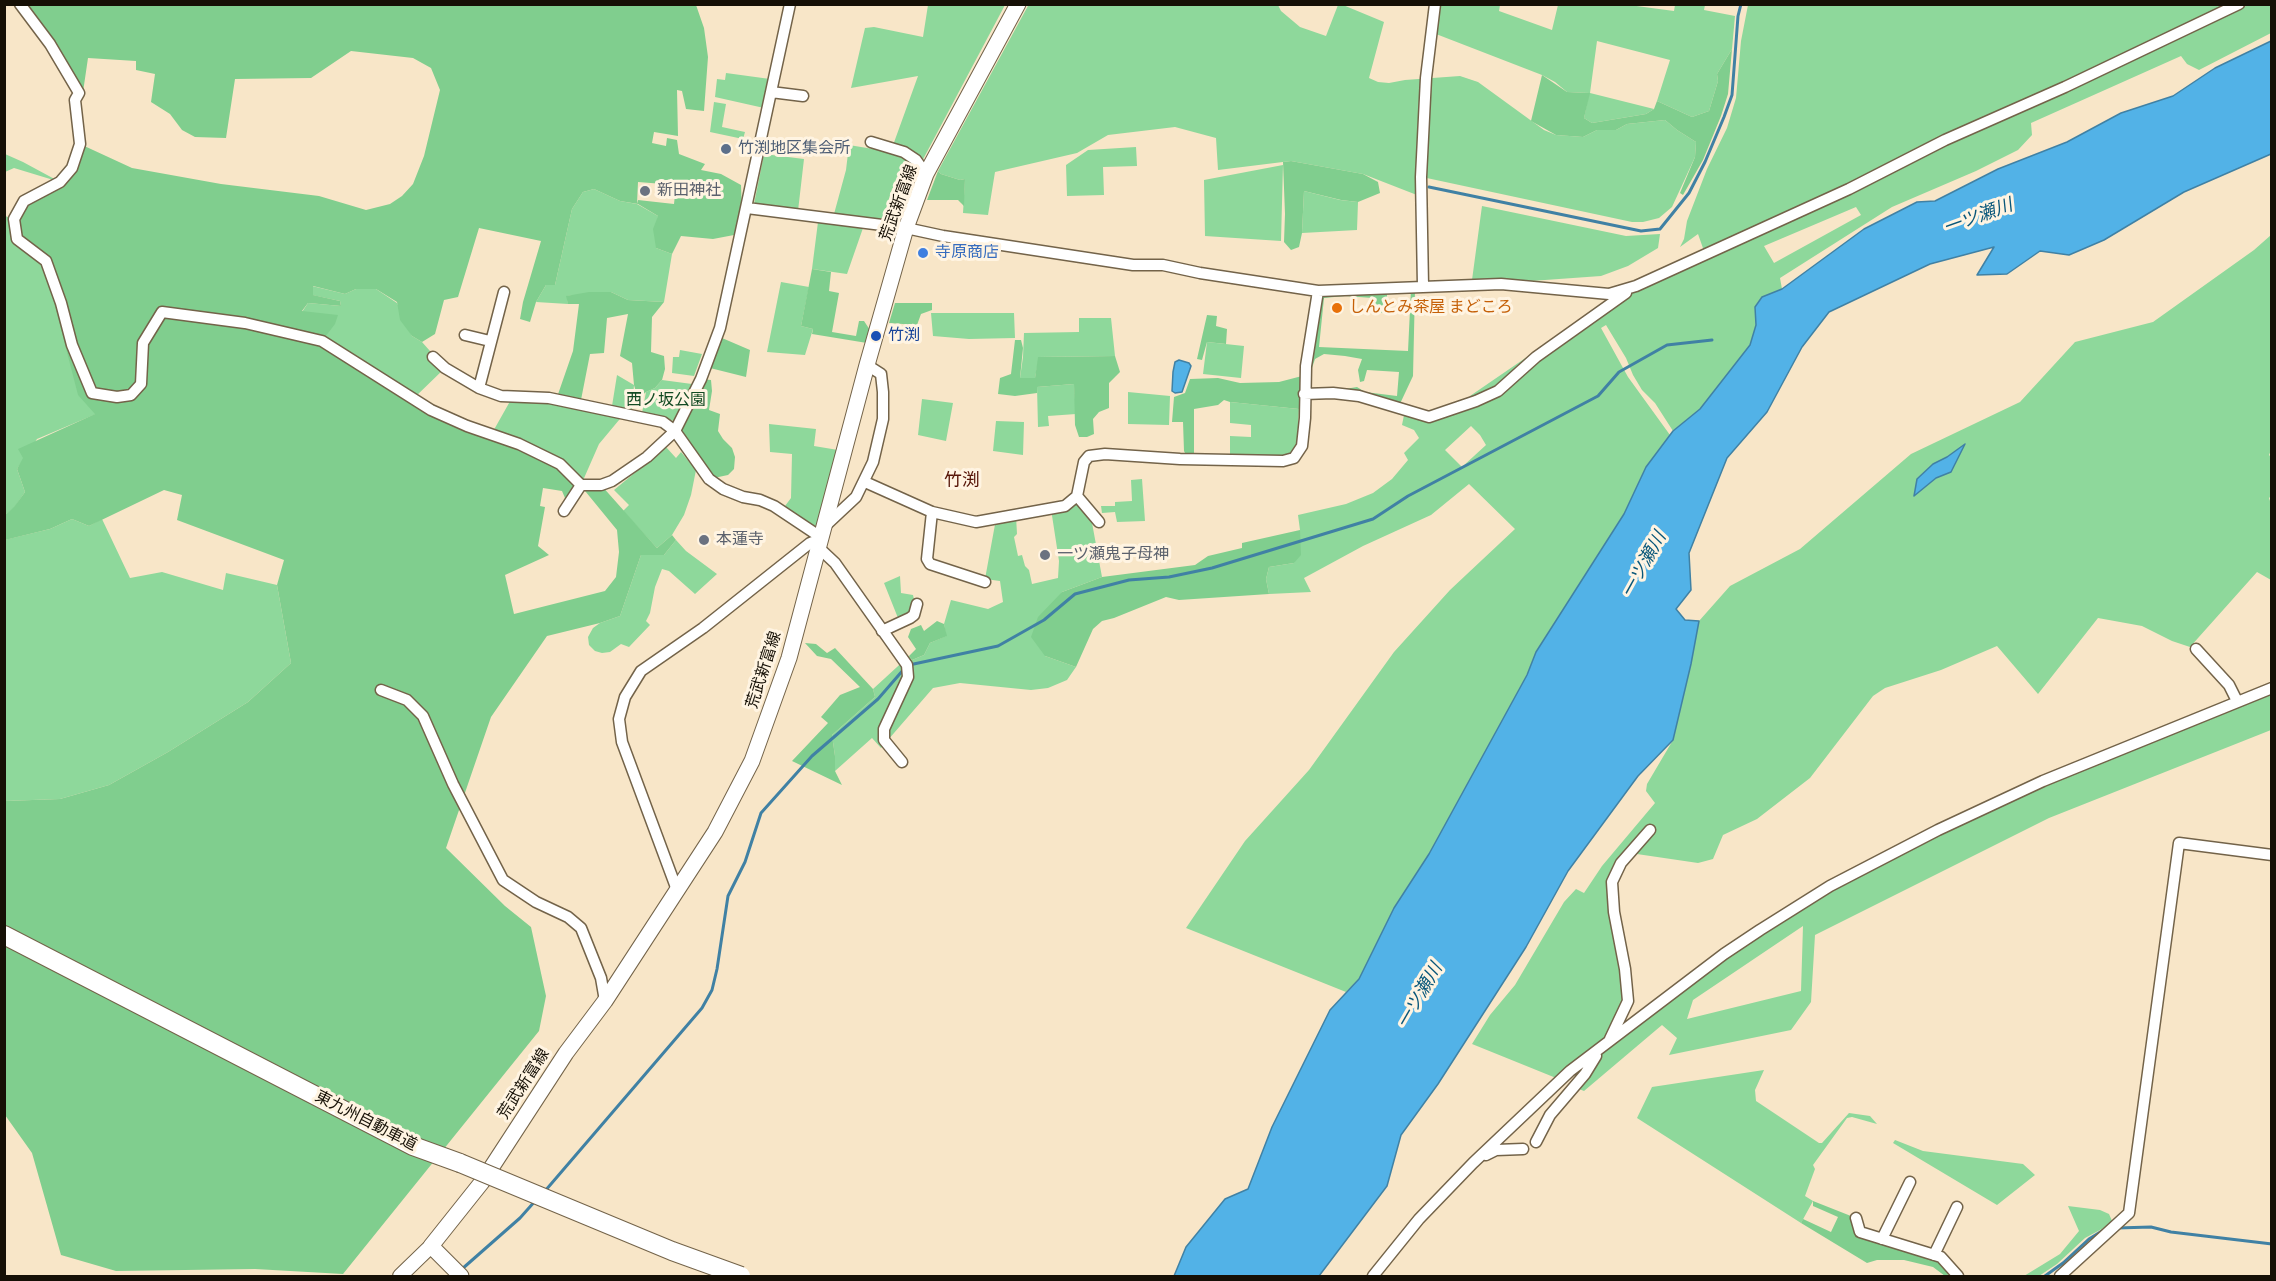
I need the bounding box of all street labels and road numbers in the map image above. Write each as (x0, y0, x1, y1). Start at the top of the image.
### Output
street label: 荒武新富線 (876, 162, 922, 244)
street label: 荒武新富線 (743, 629, 785, 711)
street label: 荒武新富線 (494, 1045, 554, 1123)
street label: 東九州自動車道 (312, 1087, 420, 1155)

